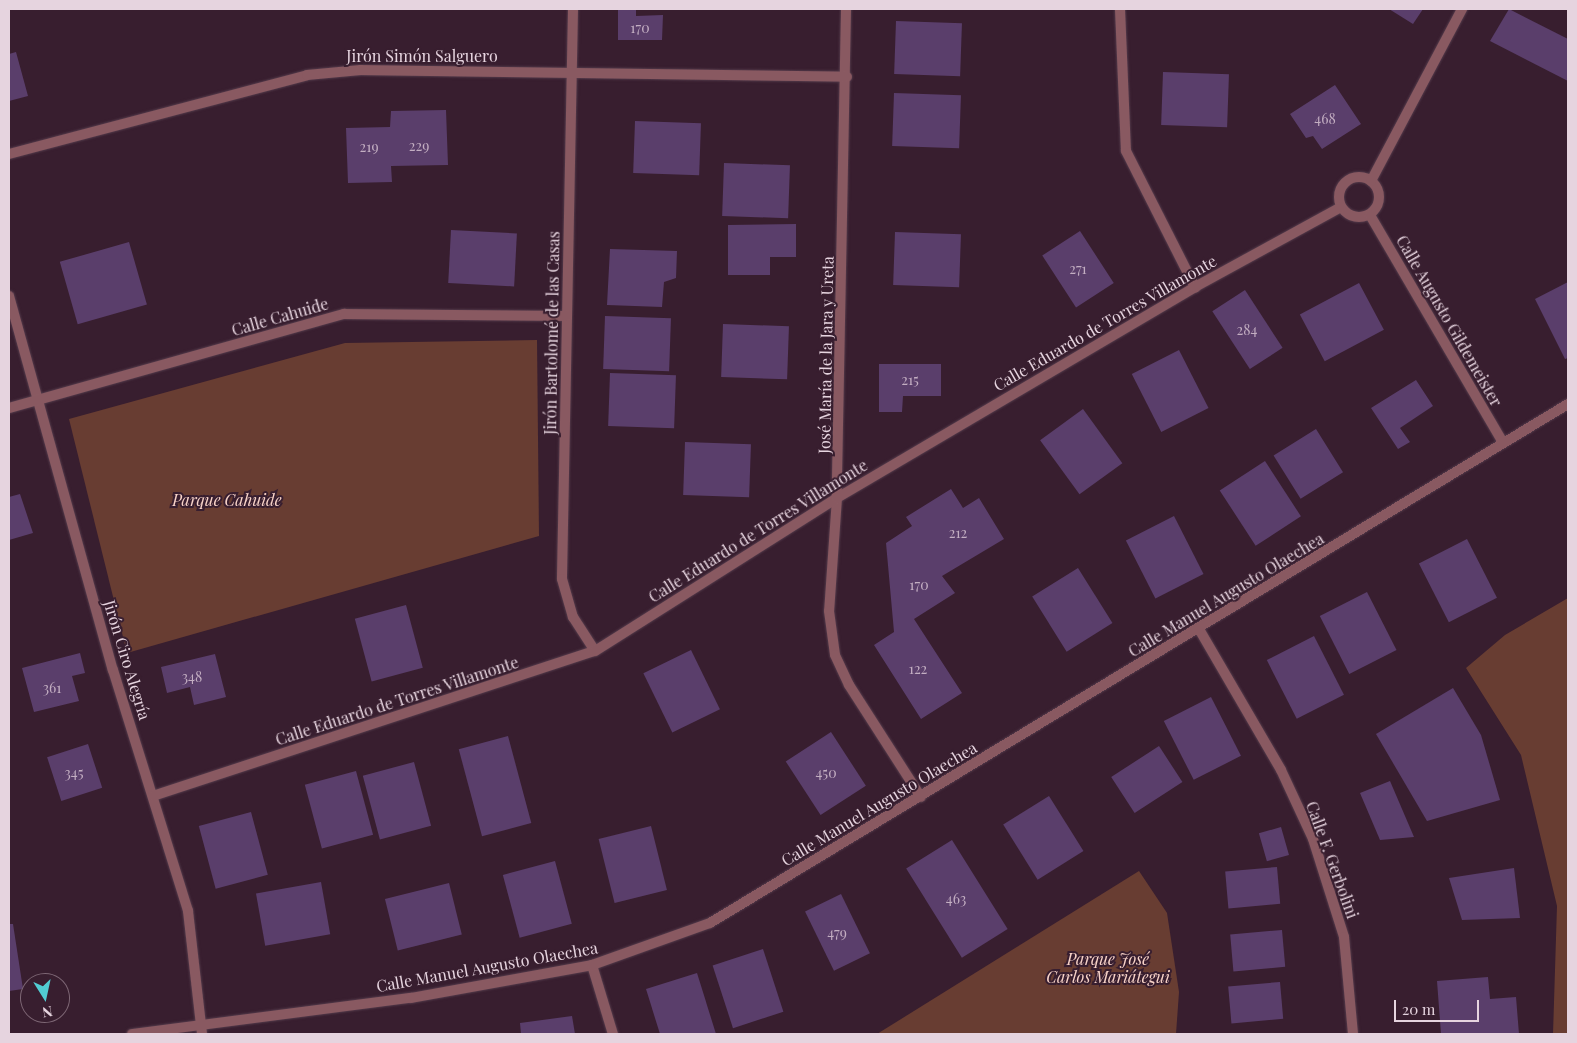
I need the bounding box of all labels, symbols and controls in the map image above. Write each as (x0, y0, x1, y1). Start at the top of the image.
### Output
house number: 170 (630, 20, 650, 36)
street label: Jirón Simón Salguero (346, 46, 498, 66)
house number: 468 (1314, 111, 1336, 127)
house number: 229 (409, 138, 429, 154)
house number: 219 (359, 139, 379, 155)
street label: Jirón Bartolomé de las Casas (541, 231, 563, 435)
street label: Calle Augusto Gildemeister (1392, 232, 1506, 410)
street label: Calle Eduardo de Torres Villamonte (990, 251, 1220, 395)
street label: José María de la Jara y Ureta (815, 255, 837, 455)
house number: 271 (1069, 261, 1087, 277)
street label: Calle Cahuide (229, 294, 331, 340)
house number: 284 (1237, 322, 1257, 338)
house number: 215 (901, 372, 919, 388)
street label: Calle Eduardo de Torres Villamonte (645, 455, 871, 607)
park label: Parque Cahuide (172, 490, 282, 510)
house number: 212 (949, 525, 967, 541)
street label: Calle Manuel Augusto Olaechea (1125, 529, 1327, 661)
house number: 170 (909, 577, 929, 593)
street label: Jirón Ciro Alegría (100, 597, 154, 723)
street label: Calle Eduardo de Torres Villamonte (273, 652, 521, 750)
house number: 122 (909, 661, 927, 677)
house number: 348 (182, 669, 202, 685)
house number: 361 (43, 680, 61, 696)
street label: Calle Manuel Augusto Olaechea (778, 738, 980, 870)
house number: 345 (64, 765, 84, 781)
house number: 450 (815, 765, 837, 781)
street label: Calle F. Gerbolini (1302, 799, 1362, 921)
house number: 463 (946, 891, 966, 907)
house number: 479 (827, 925, 847, 941)
street label: Calle Manuel Augusto Olaechea (374, 938, 600, 996)
park label: Parque José Carlos Mariátegui (1046, 949, 1170, 987)
north arrow (20, 973, 70, 1023)
scale bar (1397, 990, 1482, 1022)
text: 20 m (1402, 999, 1435, 1019)
text: N (41, 1002, 54, 1023)

